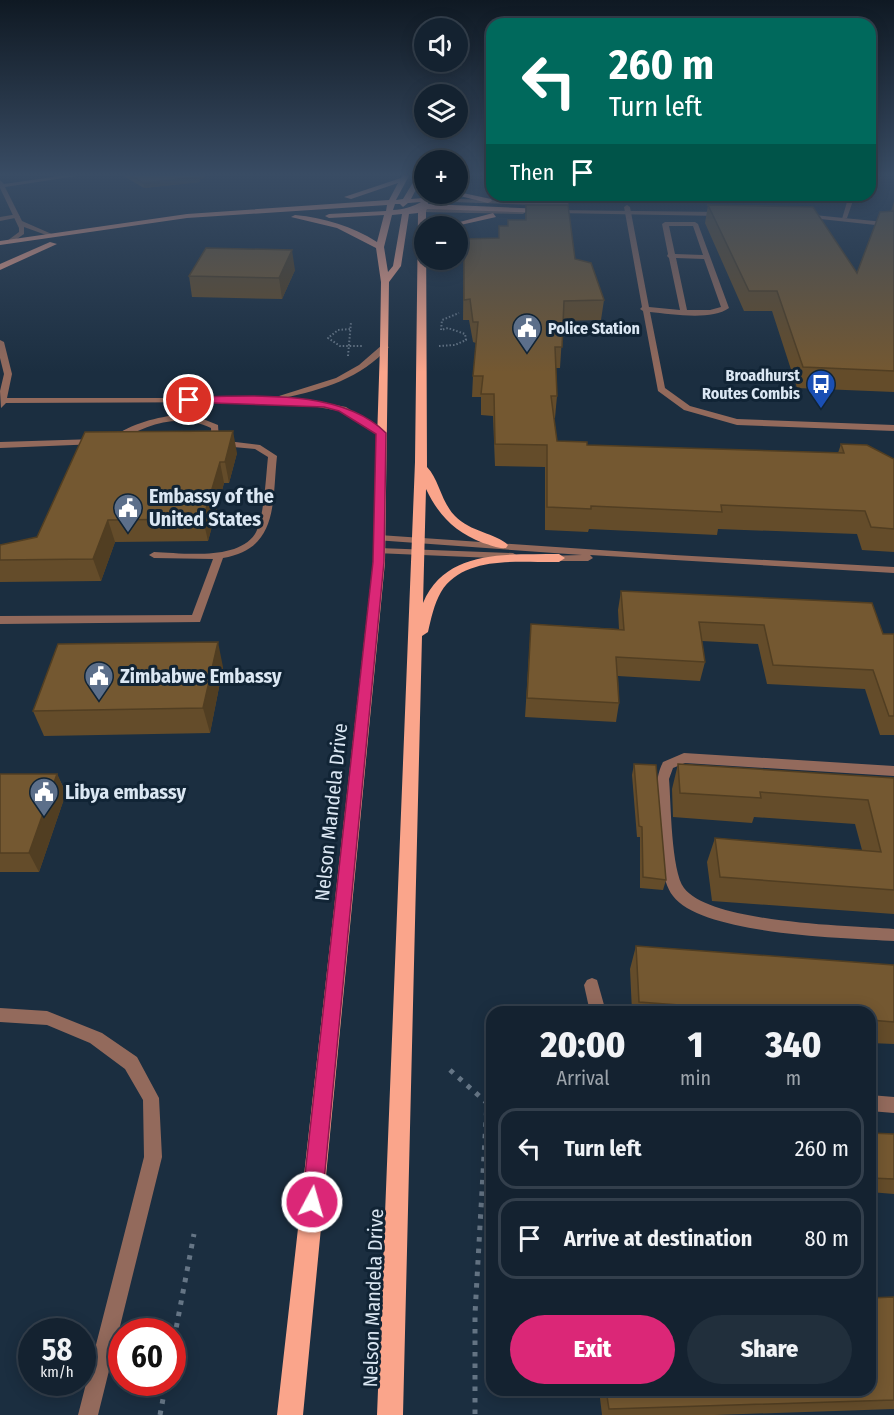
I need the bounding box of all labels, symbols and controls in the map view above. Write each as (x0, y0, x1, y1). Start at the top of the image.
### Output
map controls (414, 18, 468, 270)
button: sound (414, 18, 468, 72)
text: 260 m (609, 40, 714, 90)
icon: left (510, 42, 588, 120)
button: layers (414, 84, 468, 138)
text: Turn left (609, 91, 702, 123)
button: + (414, 150, 468, 204)
icon: arrive (566, 156, 599, 189)
text: Then (510, 159, 554, 186)
button: − (414, 216, 468, 270)
public building icon: Police Station (511, 312, 543, 354)
place label: Police Station (548, 319, 640, 338)
place label: Broadhurst Routes Combis (702, 366, 800, 403)
bus stop icon: Broadhurst Routes Combis (805, 368, 837, 410)
pin (163, 374, 214, 425)
icon: arrive (172, 383, 205, 416)
place label: Embassy of the United States (149, 484, 274, 531)
public building icon: Embassy of the United States (112, 492, 144, 534)
public building icon: Zimbabwe Embassy (83, 660, 115, 702)
place label: Zimbabwe Embassy (120, 664, 282, 688)
street label: Nelson Mandela Drive (310, 722, 352, 902)
public building icon: Libya embassy (28, 776, 60, 818)
place label: Libya embassy (65, 780, 186, 804)
text: 20:00 (540, 1023, 626, 1067)
text: 1 (688, 1023, 703, 1067)
text: 340 (765, 1023, 822, 1067)
text: Arrival (556, 1066, 610, 1090)
text: min (680, 1066, 711, 1090)
text: m (786, 1066, 801, 1090)
icon: left (513, 1132, 546, 1165)
text: Turn left (564, 1135, 642, 1162)
text: 260 m (795, 1135, 849, 1162)
position arrow (280, 1170, 344, 1234)
street label: Nelson Mandela Drive (358, 1208, 388, 1388)
icon: arrive (513, 1222, 546, 1255)
text: Arrive at destination (564, 1225, 752, 1252)
text: 80 m (804, 1225, 849, 1252)
button: Exit (510, 1315, 675, 1384)
button: Share (687, 1315, 852, 1384)
speed limit sign: 60 (108, 1318, 186, 1396)
text: 58 (42, 1332, 72, 1368)
text: km/h (40, 1363, 74, 1381)

